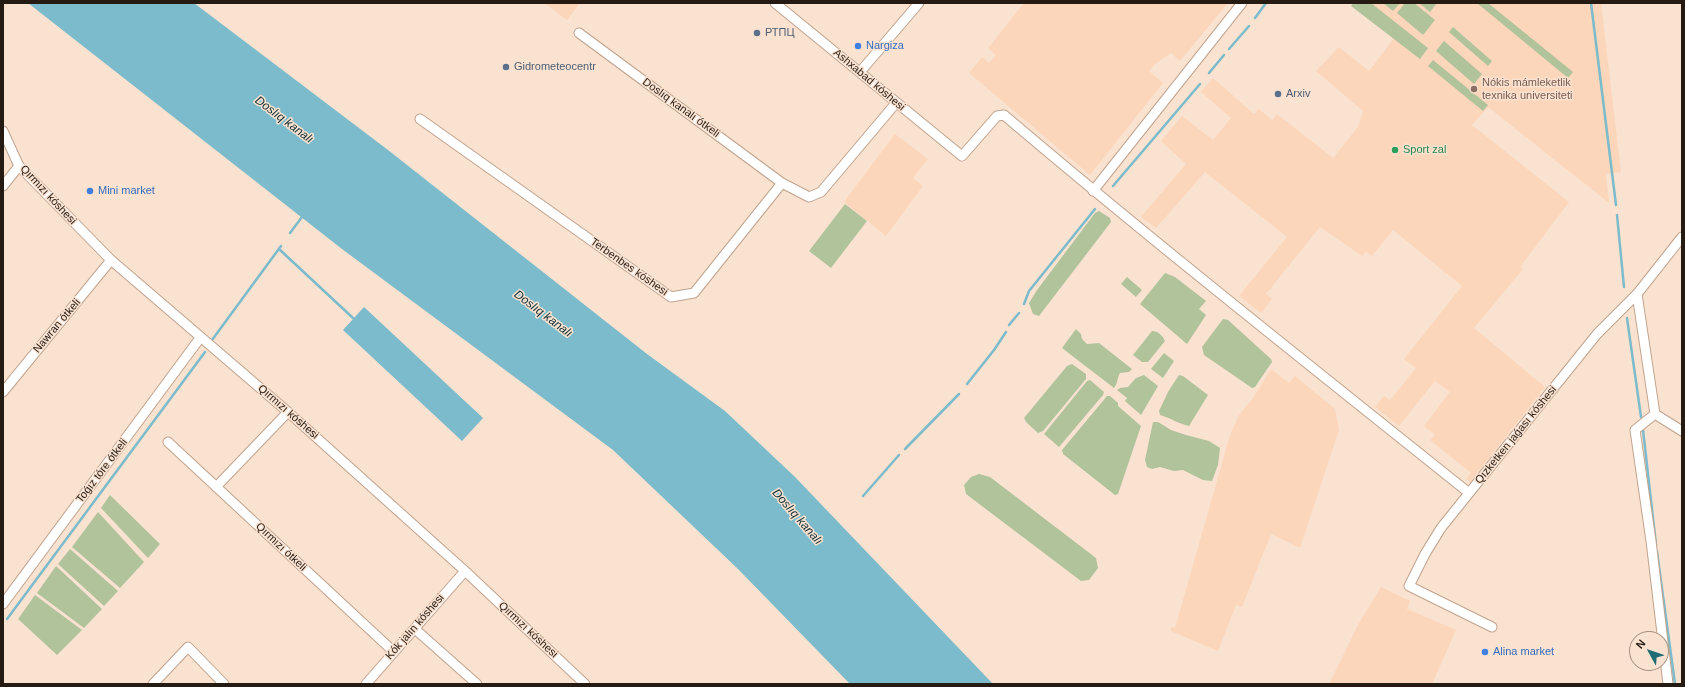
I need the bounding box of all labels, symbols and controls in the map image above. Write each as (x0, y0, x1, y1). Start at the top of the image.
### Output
place label: РТПЦ (765, 26, 795, 40)
marker: РТПЦ (752, 28, 762, 38)
place label: Nargiza (866, 39, 904, 53)
marker: Nargiza (853, 41, 863, 51)
street label: Ashxabad kóshesi (831, 46, 907, 114)
place label: Gidrometeocentr (514, 60, 596, 74)
marker: Gidrometeocentr (501, 62, 511, 72)
street label: Doslıq kanalı ótkeli (640, 76, 722, 140)
place label: Nókis mámleketlik texnika universiteti (1482, 76, 1572, 102)
marker: Nókis mámleketlik texnika universiteti (1469, 84, 1479, 94)
place label: Arxiv (1286, 87, 1310, 101)
marker: Arxiv (1273, 89, 1283, 99)
water label: Doslıq kanalı (252, 93, 316, 147)
place label: Sport zal (1403, 143, 1446, 157)
marker: Sport zal (1390, 145, 1400, 155)
street label: Qırmızı kóshesi (17, 163, 79, 227)
place label: Mini market (98, 184, 155, 198)
marker: Mini market (85, 186, 95, 196)
street label: Terbenbes kóshesi (588, 235, 670, 299)
water label: Doslıq kanalı (511, 287, 575, 341)
street label: Nawran ótkeli (31, 296, 83, 356)
street label: Qırmızı kóshesi (255, 382, 321, 442)
street label: Qızketken jaǵası kóshesi (1472, 383, 1560, 487)
street label: Toǵız tóre ótkeli (74, 436, 130, 506)
water label: Doslıq kanalı (769, 486, 825, 548)
street label: Qırmızı ótkeli (253, 520, 309, 574)
street label: Kók jalın kóshesi (383, 592, 447, 662)
street label: Qırmızı kóshesi (496, 599, 560, 661)
north arrow (1629, 631, 1669, 671)
text: N (1633, 637, 1648, 651)
place label: Alina market (1493, 645, 1554, 659)
marker: Alina market (1480, 647, 1490, 657)

